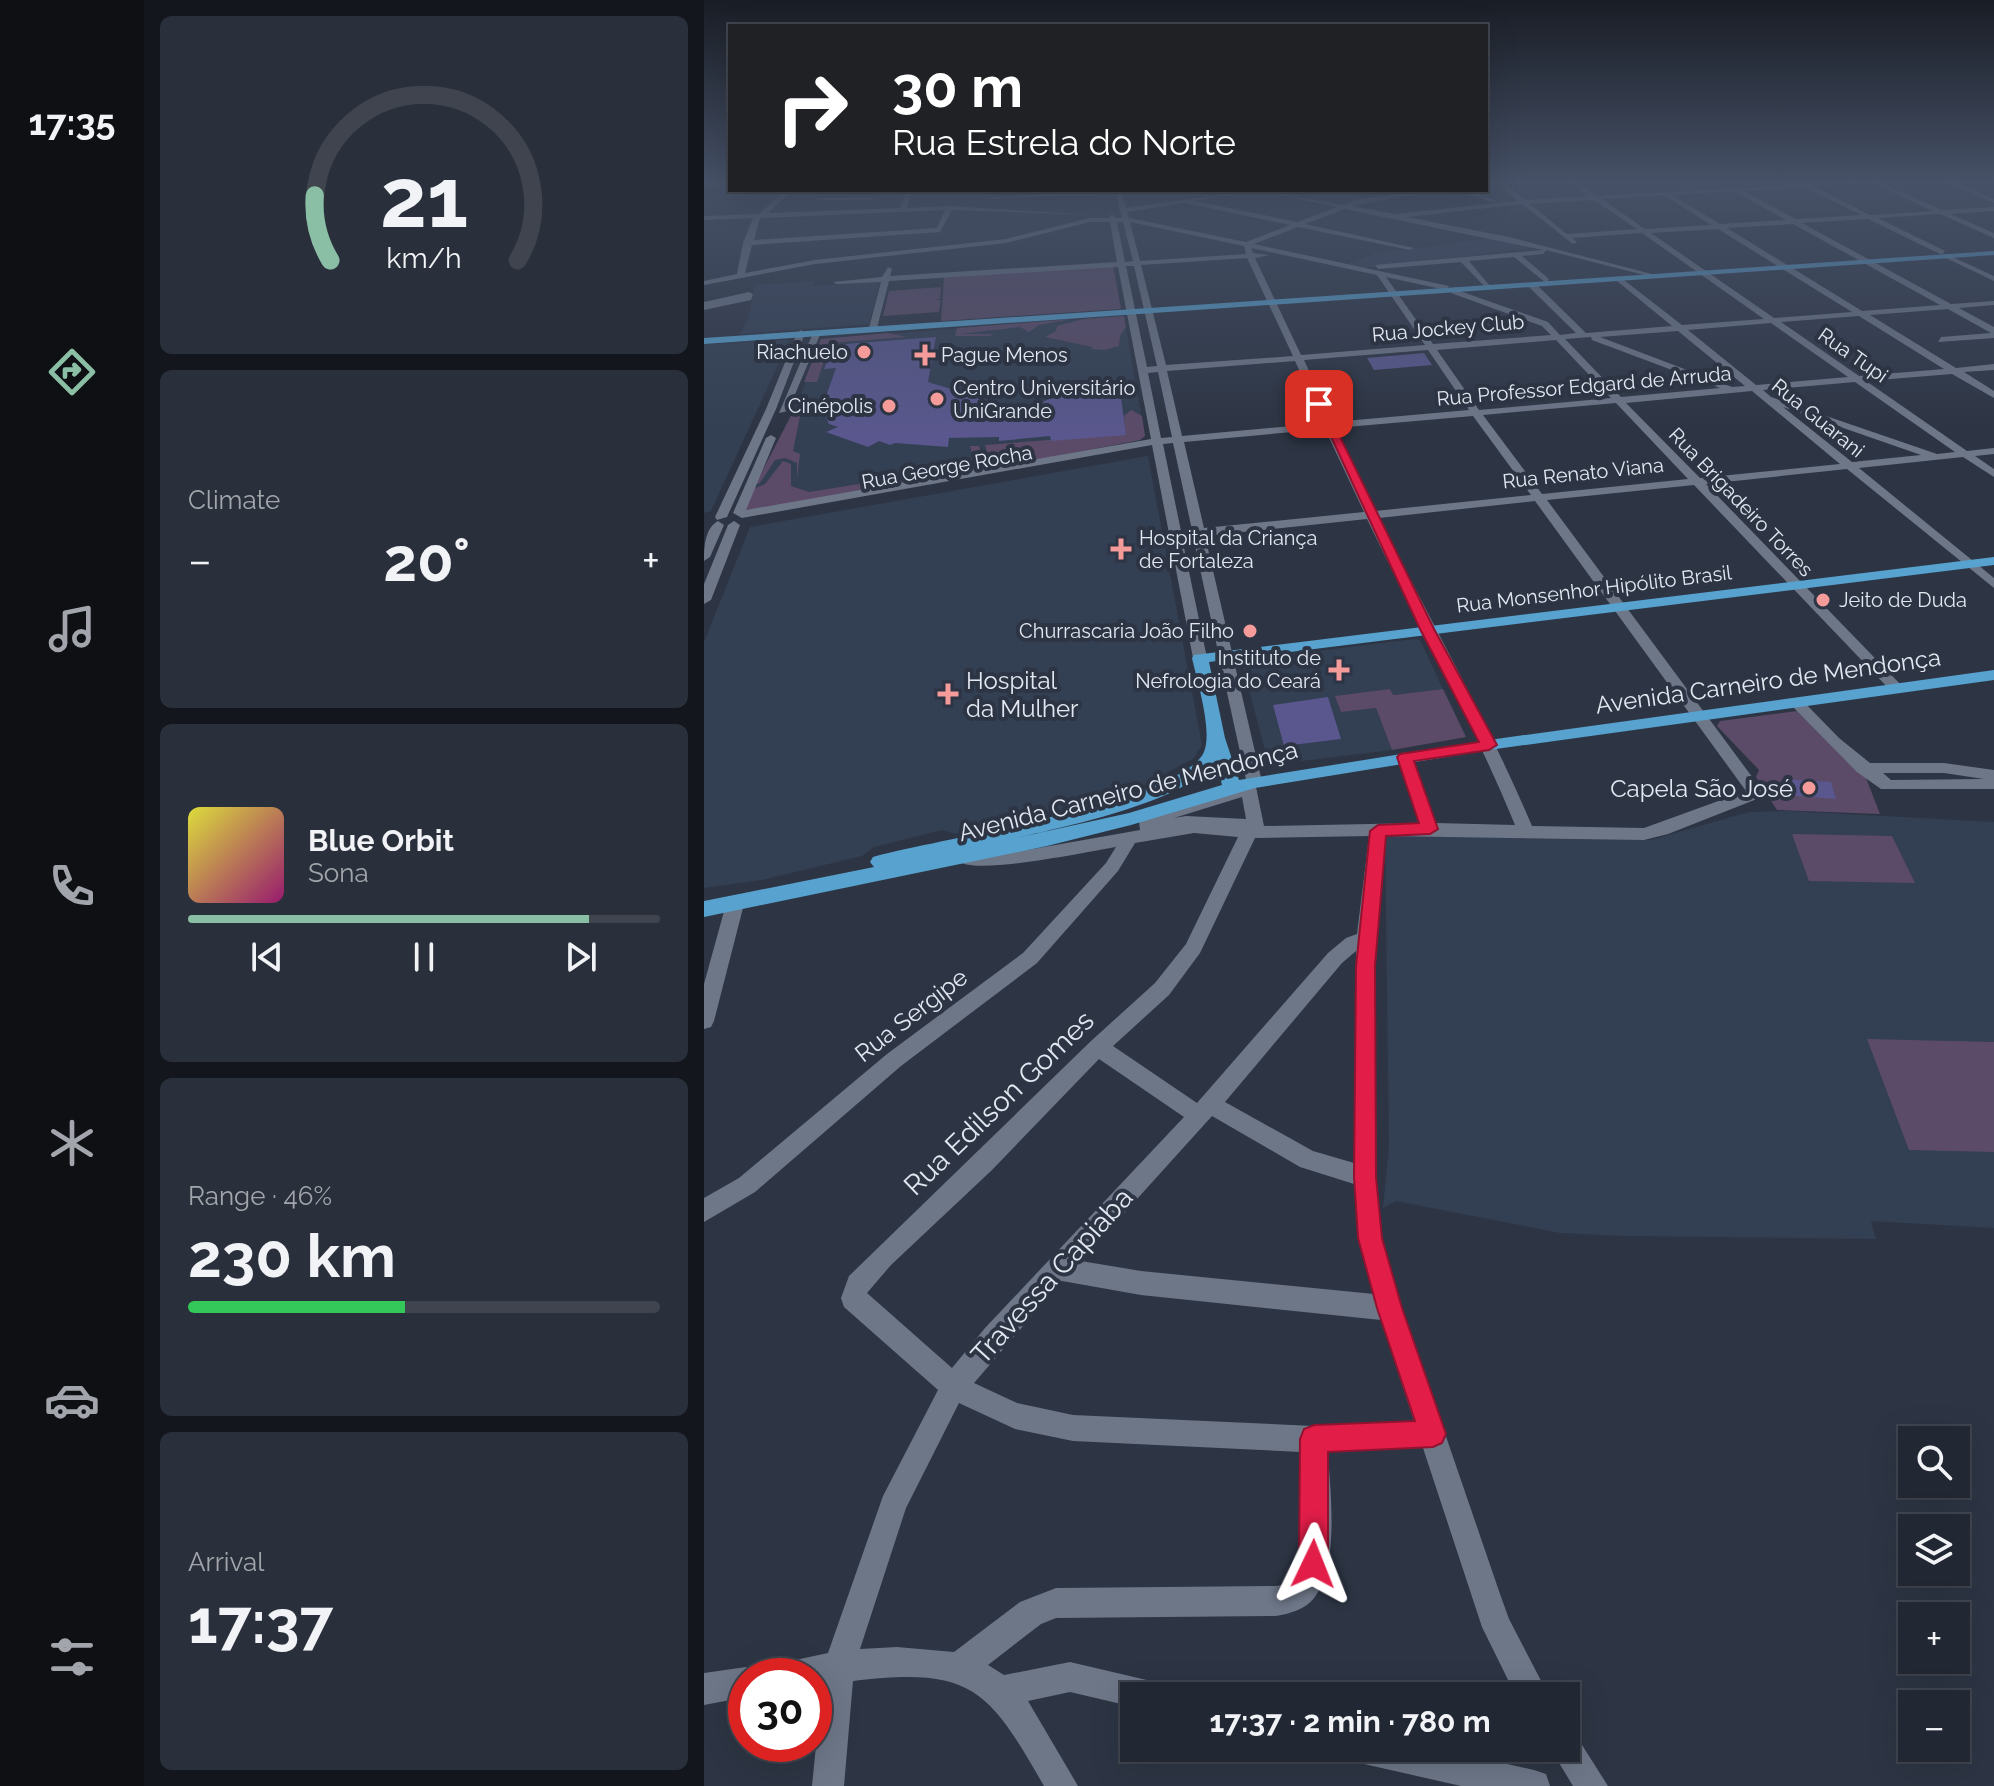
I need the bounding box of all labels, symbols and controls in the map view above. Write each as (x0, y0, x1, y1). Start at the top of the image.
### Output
text: 30 m (892, 54, 1023, 120)
icon: right (760, 56, 864, 160)
text: 17:35 (29, 101, 115, 143)
text: Rua Estrela do Norte (892, 121, 1236, 163)
text: 21 (380, 149, 468, 246)
text: km/h (386, 241, 462, 275)
street label: Rua Jockey Club (1371, 309, 1525, 347)
street label: Rua Tupi (1814, 322, 1892, 388)
place label: Riachuelo (756, 340, 848, 364)
marker: Riachuelo (855, 343, 873, 361)
place label: Pague Menos (941, 343, 1068, 367)
icon: directions (44, 344, 100, 400)
marker: Pague Menos (916, 346, 934, 364)
street label: Rua Professor Edgard de Arruda (1436, 361, 1732, 411)
pin (1285, 370, 1353, 438)
street label: Rua Guarani (1767, 373, 1869, 463)
place label: Centro Universitário UniGrande (953, 376, 1135, 423)
icon: arrive (1297, 382, 1341, 426)
marker: Centro Universitário UniGrande (928, 390, 946, 408)
place label: Cinépolis (788, 394, 873, 418)
marker: Cinépolis (880, 397, 898, 415)
street label: Rua Brigadeiro Torres (1664, 423, 1818, 581)
street label: Rua George Rocha (860, 440, 1034, 494)
street label: Rua Renato Viana (1501, 453, 1665, 493)
text: Climate (188, 485, 280, 515)
text: 20° (383, 525, 470, 595)
place label: Hospital da Criança de Fortaleza (1139, 526, 1317, 573)
text: − (188, 535, 212, 586)
text: + (642, 535, 660, 586)
marker: Hospital da Criança de Fortaleza (1110, 538, 1132, 560)
street label: Rua Monsenhor Hipólito Brasil (1455, 560, 1734, 618)
place label: Jeito de Duda (1839, 588, 1967, 612)
marker: Jeito de Duda (1814, 591, 1832, 609)
icon: music (44, 601, 100, 657)
place label: Churrascaria João Filho (1019, 619, 1234, 643)
marker: Churrascaria João Filho (1241, 622, 1259, 640)
street label: Avenida Carneiro de Mendonça (1593, 642, 1943, 720)
place label: Instituto de Nefrologia do Ceará (1135, 646, 1321, 693)
marker: Instituto de Nefrologia do Ceará (1328, 659, 1350, 681)
place label: Hospital da Mulher (966, 666, 1079, 723)
marker: Hospital da Mulher (937, 683, 959, 705)
street label: Avenida Carneiro de Mendonça (955, 735, 1301, 847)
place label: Capela São José (1610, 774, 1793, 803)
marker: Capela São José (1800, 779, 1818, 797)
text: Blue Orbit (308, 823, 454, 858)
icon: phone (44, 858, 100, 914)
text: Sona (308, 858, 369, 888)
icon: previous (245, 935, 289, 979)
icon: pause (402, 935, 446, 979)
icon: next (559, 935, 603, 979)
street label: Rua Sergipe (849, 962, 973, 1068)
street label: Rua Edilson Gomes (897, 1004, 1101, 1202)
icon: climate (44, 1115, 100, 1171)
text: Range · 46% (188, 1181, 332, 1211)
street label: Travessa Capiaba (964, 1181, 1140, 1371)
text: 230 km (188, 1221, 396, 1291)
icon: car (44, 1372, 100, 1428)
map controls (1898, 1426, 1970, 1762)
button: search (1898, 1426, 1970, 1498)
button: layers (1898, 1514, 1970, 1586)
position arrow (1271, 1522, 1355, 1606)
text: Arrival (188, 1547, 264, 1577)
text: 17:37 (188, 1587, 333, 1657)
button: + (1898, 1602, 1970, 1674)
icon: filters (44, 1629, 100, 1685)
speed limit sign: 30 (728, 1658, 832, 1762)
button: − (1898, 1690, 1970, 1762)
text: 17:37 · 2 min · 780 m (1209, 1704, 1491, 1739)

